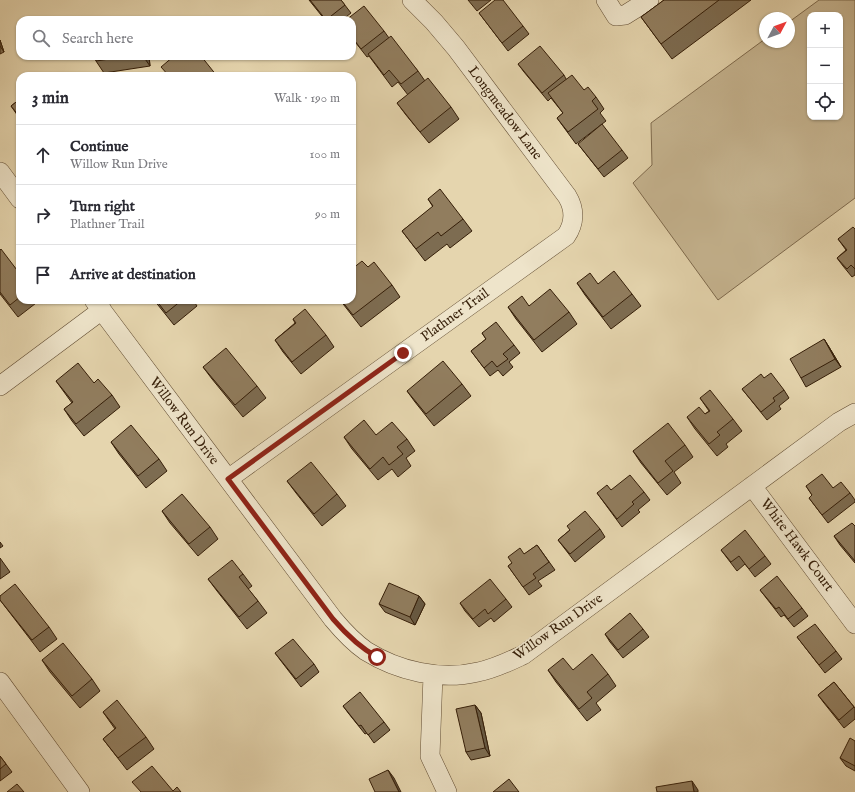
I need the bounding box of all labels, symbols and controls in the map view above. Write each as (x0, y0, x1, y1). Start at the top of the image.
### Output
north arrow (759, 12, 795, 48)
map controls (807, 12, 843, 120)
button: + (807, 12, 843, 48)
search box (16, 16, 356, 60)
icon: search (30, 27, 52, 49)
text: Search here (62, 29, 133, 48)
button: − (807, 48, 843, 84)
street label: Longmeadow Lane (464, 63, 546, 164)
button: locate (807, 84, 843, 120)
text: 3 min (32, 88, 69, 109)
text: Walk · 190 m (274, 90, 340, 107)
text: Continue (70, 137, 128, 156)
icon: ahead (32, 144, 54, 166)
text: 100 m (310, 146, 340, 163)
text: Willow Run Drive (70, 156, 168, 173)
text: Turn right (70, 197, 135, 216)
icon: right (32, 204, 54, 226)
text: 90 m (315, 206, 340, 223)
text: Plathner Trail (70, 216, 144, 233)
icon: arrive (32, 264, 54, 286)
text: Arrive at destination (70, 265, 196, 284)
street label: Plathner Trail (417, 284, 493, 346)
route end (394, 344, 412, 362)
street label: Willow Run Drive (145, 374, 223, 469)
street label: White Hawk Court (756, 495, 838, 595)
street label: Willow Run Drive (510, 589, 607, 665)
route start (368, 648, 386, 666)

